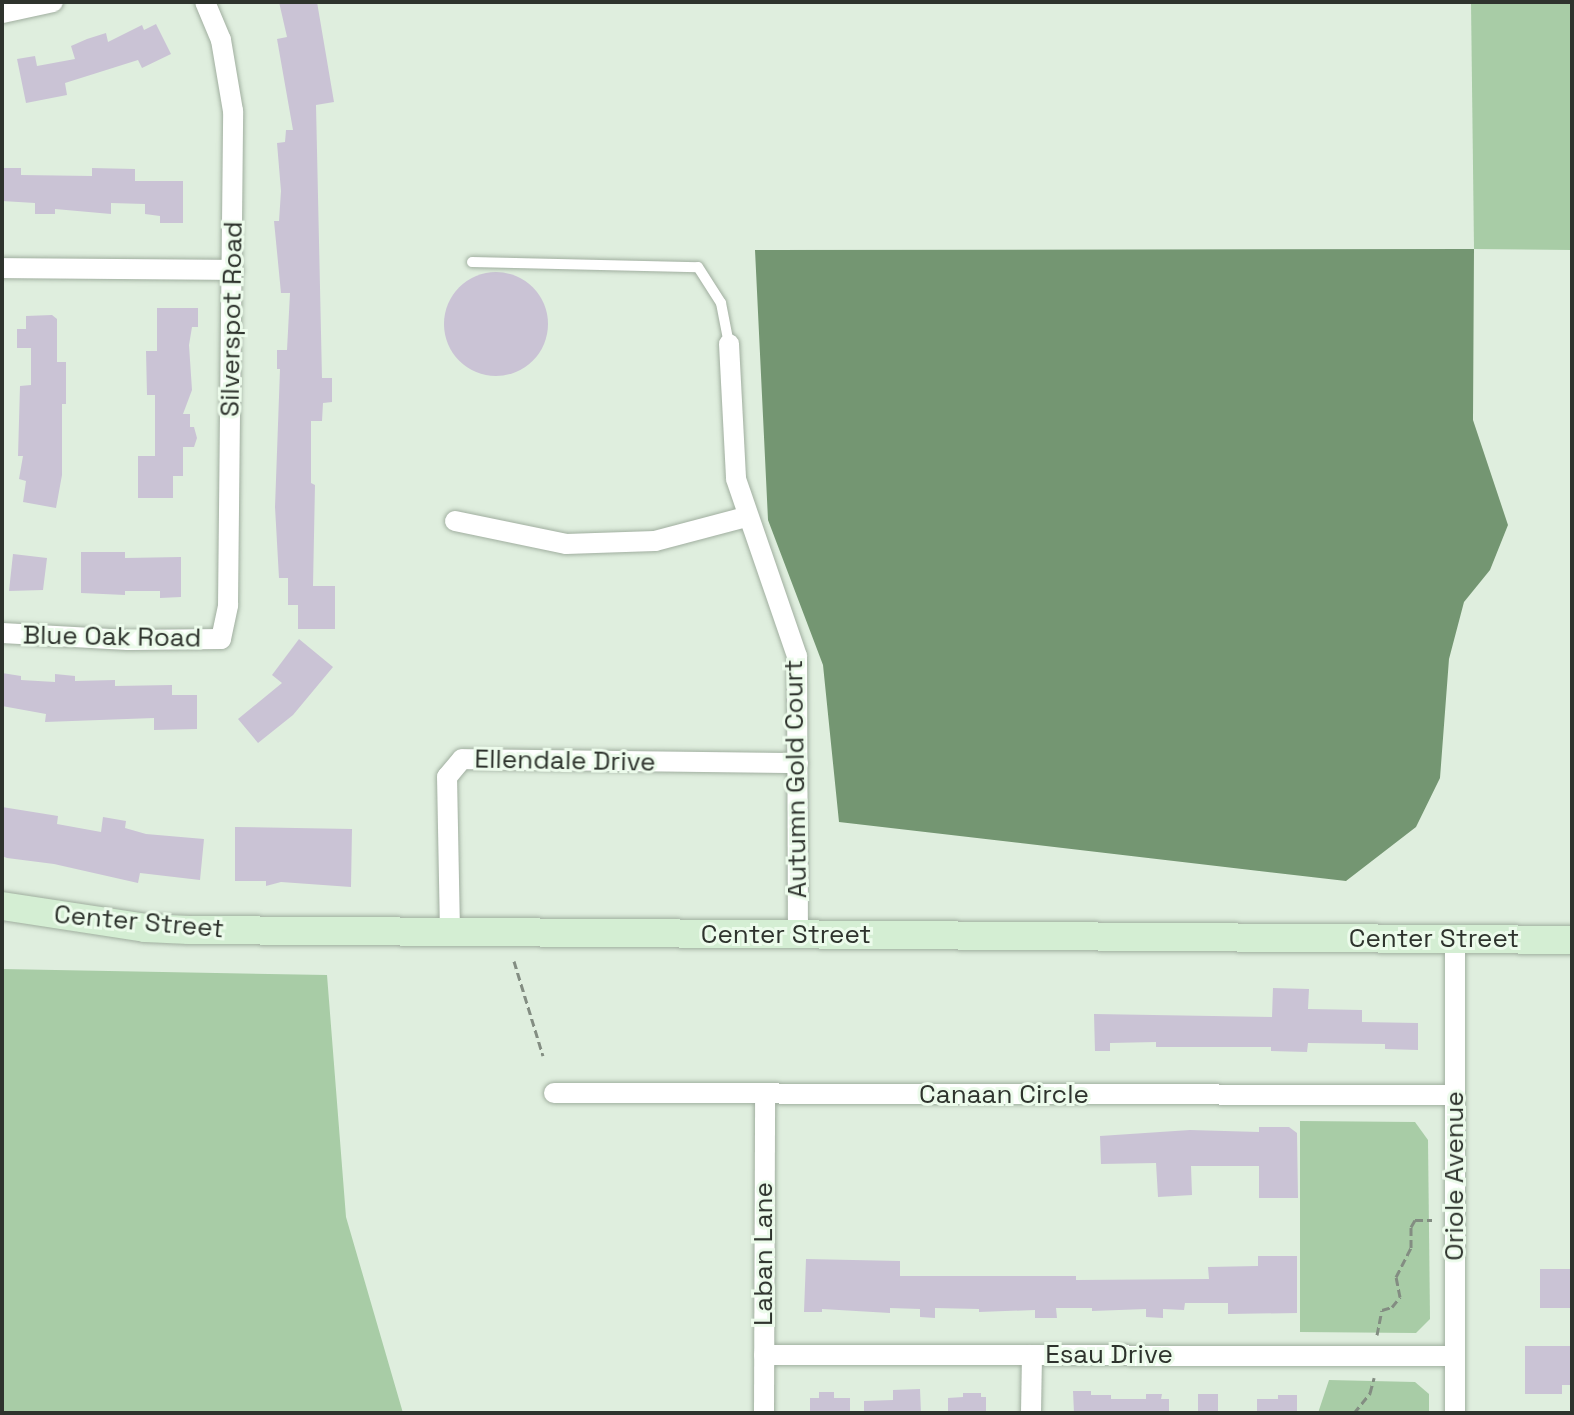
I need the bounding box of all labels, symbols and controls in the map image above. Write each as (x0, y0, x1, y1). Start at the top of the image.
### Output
street label: Silverspot Road (215, 221, 249, 417)
street label: Blue Oak Road (23, 620, 201, 654)
street label: Autumn Gold Court (778, 659, 814, 899)
street label: Ellendale Drive (474, 744, 656, 778)
street label: Center Street (53, 899, 225, 945)
street label: Center Street (701, 919, 871, 951)
street label: Center Street (1349, 923, 1519, 955)
street label: Canaan Circle (919, 1079, 1089, 1111)
street label: Oriole Avenue (1439, 1091, 1471, 1261)
street label: Laban Lane (748, 1182, 780, 1326)
street label: Esau Drive (1045, 1339, 1173, 1371)

